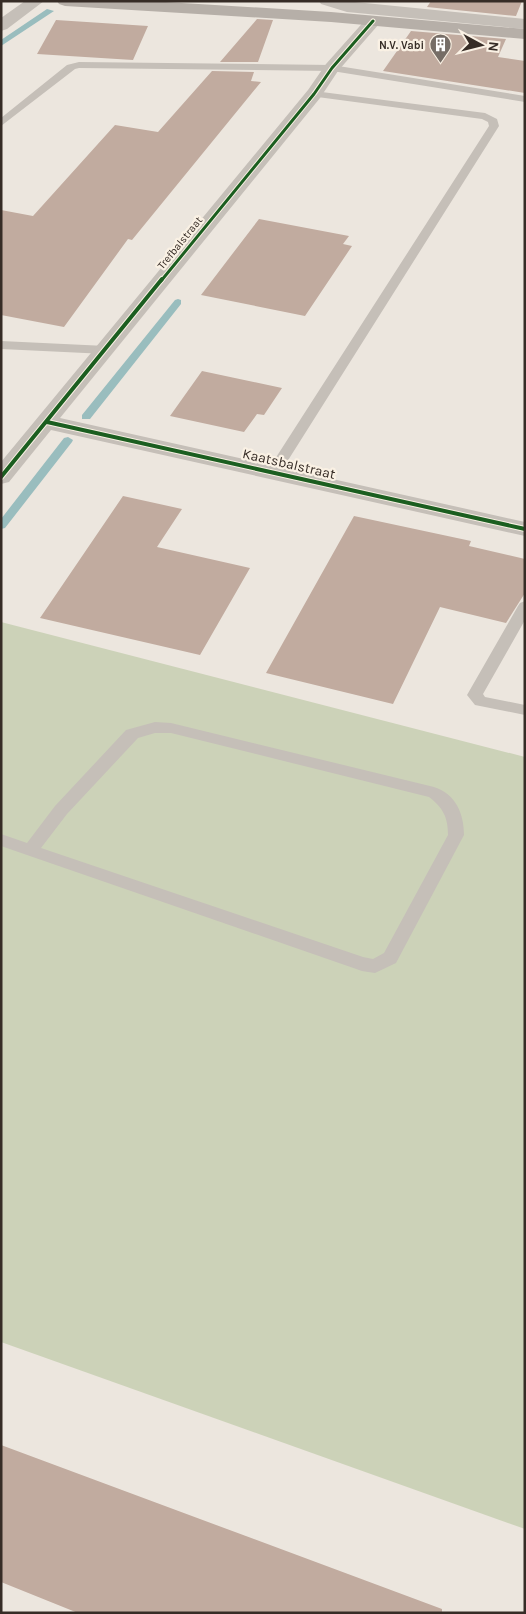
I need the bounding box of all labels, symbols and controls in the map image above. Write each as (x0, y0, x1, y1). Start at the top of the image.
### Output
north arrow (456, 20, 506, 70)
building icon: N.V. Vabi (428, 33, 452, 64)
place label: N.V. Vabi (379, 39, 424, 52)
text: N (484, 41, 502, 53)
street label: Trefbalstraat (155, 214, 205, 272)
street label: Kaatsbalstraat (241, 445, 337, 483)

